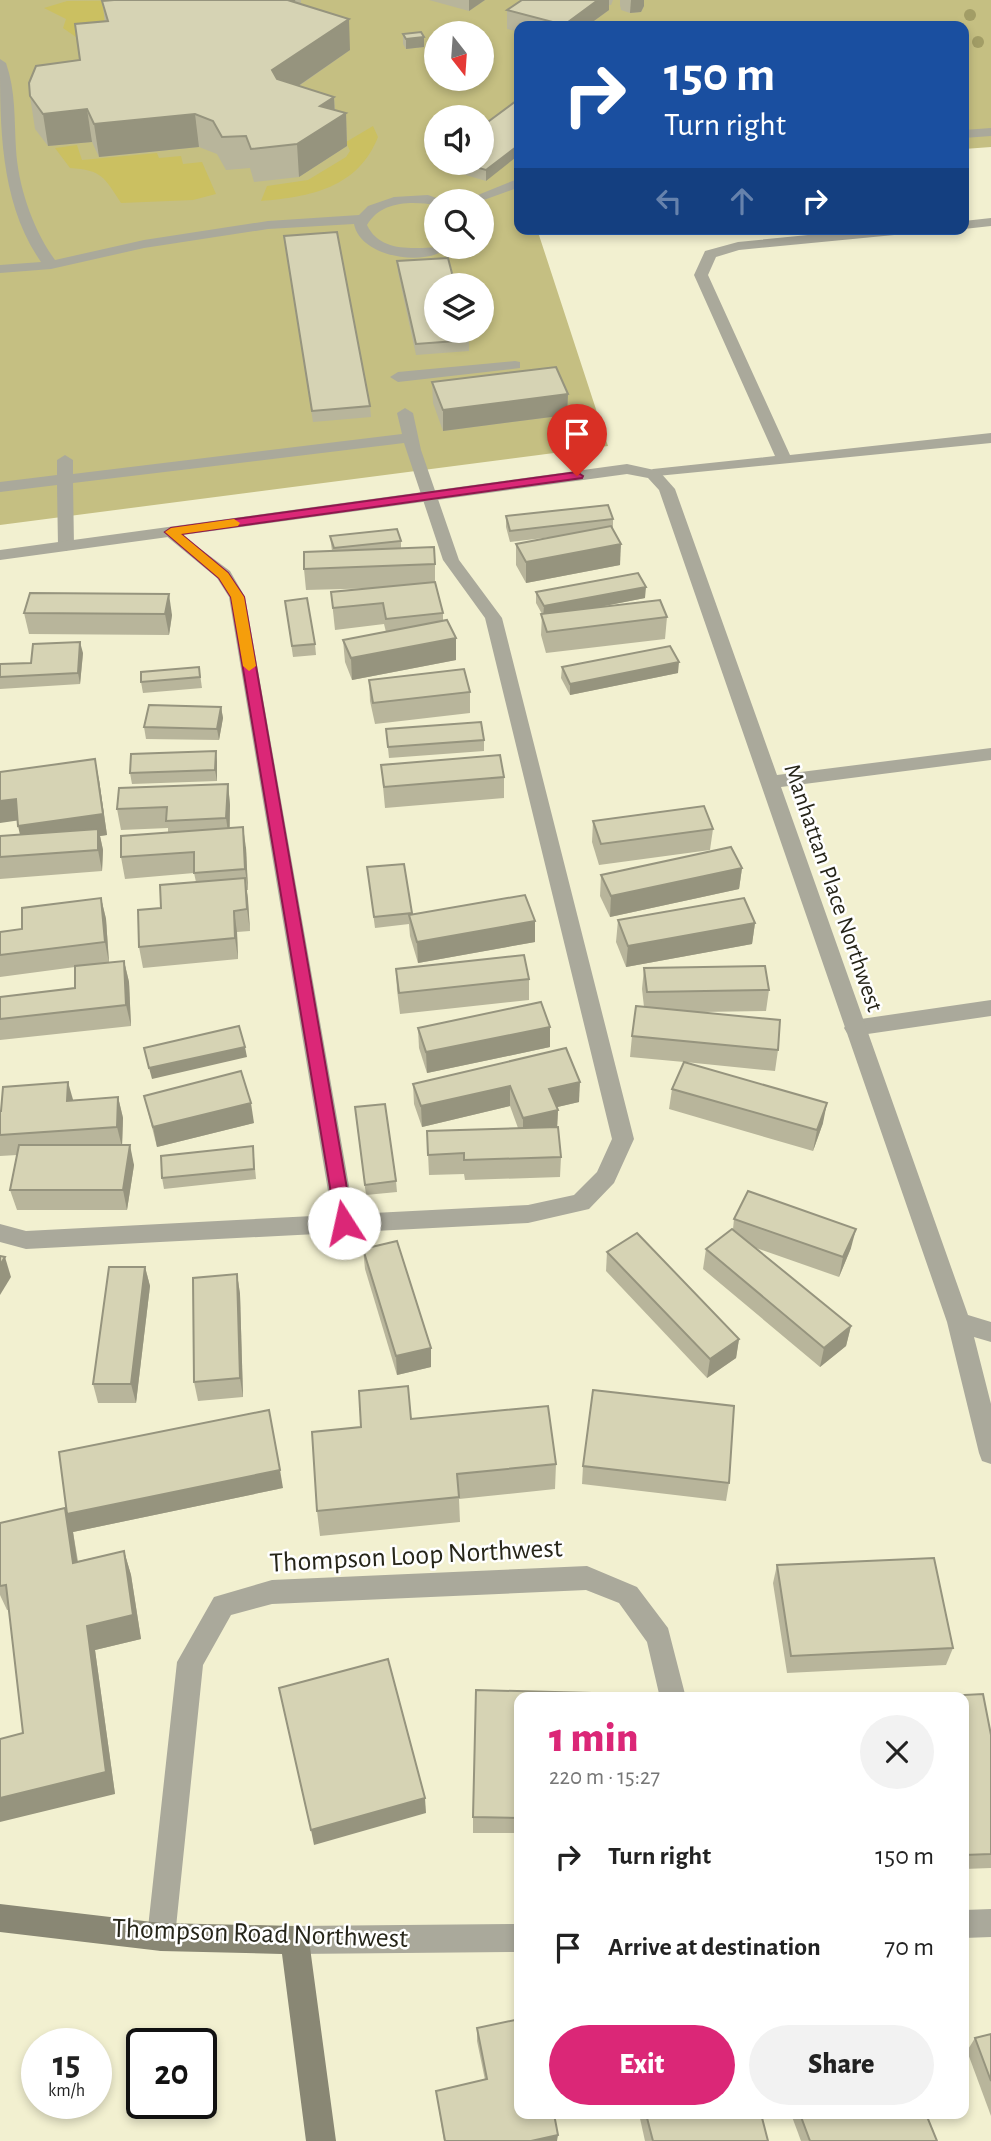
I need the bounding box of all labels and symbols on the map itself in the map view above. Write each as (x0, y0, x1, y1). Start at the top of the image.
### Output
north arrow (424, 21, 494, 91)
pin (547, 404, 607, 476)
street label: Manhattan Place Northwest (779, 761, 887, 1015)
position arrow (307, 1186, 381, 1260)
street label: Thompson Loop Northwest (269, 1534, 563, 1578)
street label: Thompson Road Northwest (112, 1915, 408, 1953)
speed limit sign: 20 (126, 2028, 217, 2119)

